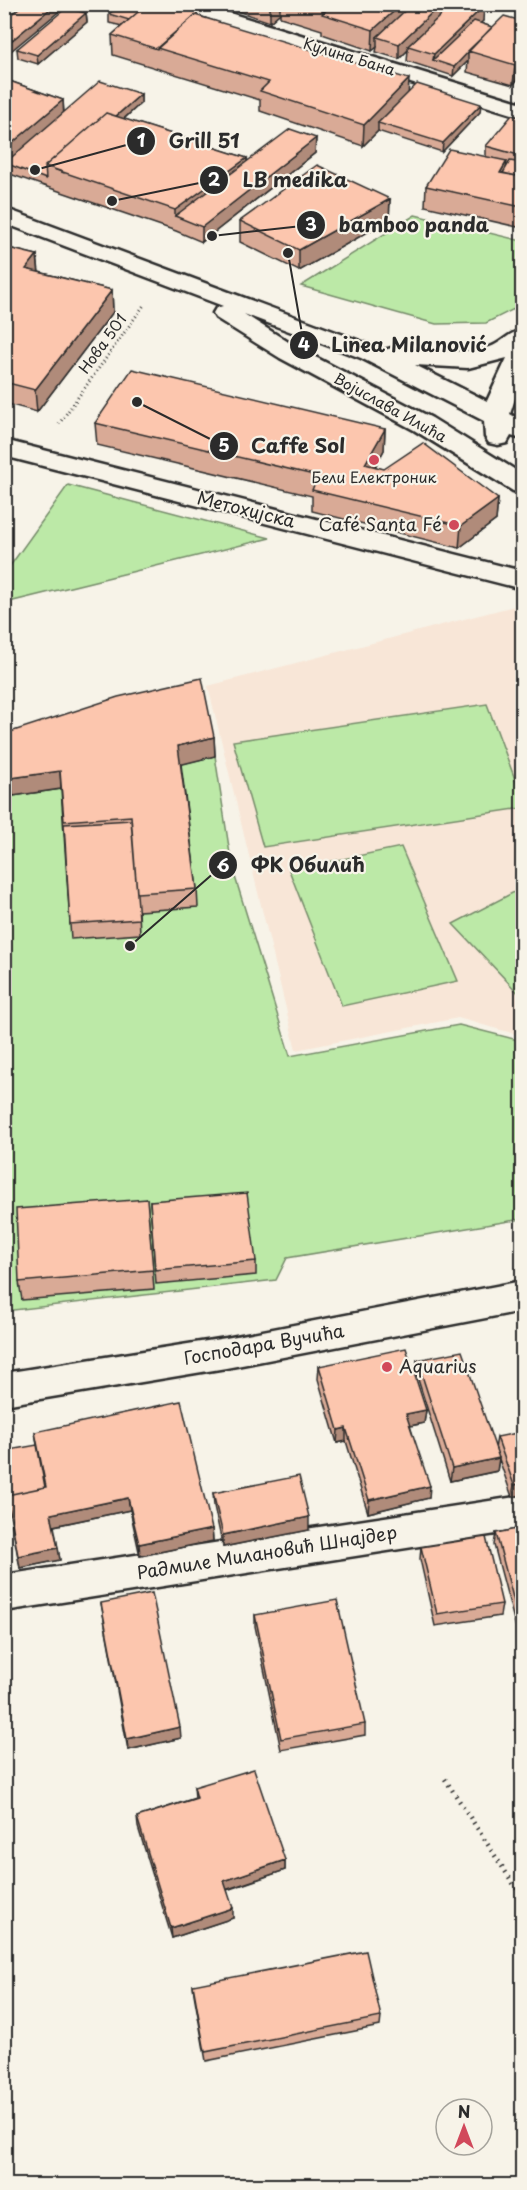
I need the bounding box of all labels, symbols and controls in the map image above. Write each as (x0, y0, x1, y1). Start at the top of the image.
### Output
street label: Кулина Бана (301, 31, 399, 81)
callout: Grill 51 (126, 122, 251, 160)
text: Grill 51 (168, 125, 240, 155)
text: 1 (137, 126, 146, 153)
callout: LB medika (199, 161, 360, 199)
text: LB medika (242, 164, 348, 194)
text: 2 (208, 165, 221, 192)
callout: bamboo panda (296, 206, 501, 244)
text: bamboo panda (339, 209, 490, 239)
text: 3 (305, 210, 317, 237)
street label: Нова 501 (72, 308, 131, 378)
callout: Linea Milanović (289, 326, 500, 364)
text: Linea Milanović (331, 329, 487, 359)
text: 4 (298, 330, 310, 357)
street label: Војислава Илића (330, 366, 452, 448)
callout: Caffe Sol (209, 427, 357, 465)
text: Caffe Sol (251, 430, 345, 460)
text: 5 (218, 431, 230, 458)
marker: Бели Електроник (367, 453, 381, 467)
place label: Бели Електроник (312, 465, 437, 488)
street label: Метохијска (194, 483, 299, 534)
place label: Café Santa Fé (318, 510, 442, 537)
marker: Café Santa Fé (447, 518, 461, 532)
callout: ФК Обилић (208, 846, 378, 884)
text: ФК Обилић (251, 849, 365, 879)
text: 6 (217, 851, 230, 878)
street label: Господара Вучића (181, 1316, 347, 1371)
place label: Aquarius (399, 1352, 476, 1379)
marker: Aquarius (380, 1360, 394, 1374)
street label: Радмиле Милановић Шнајдер (135, 1518, 399, 1585)
north arrow (434, 2097, 494, 2157)
text: N (458, 2099, 470, 2123)

